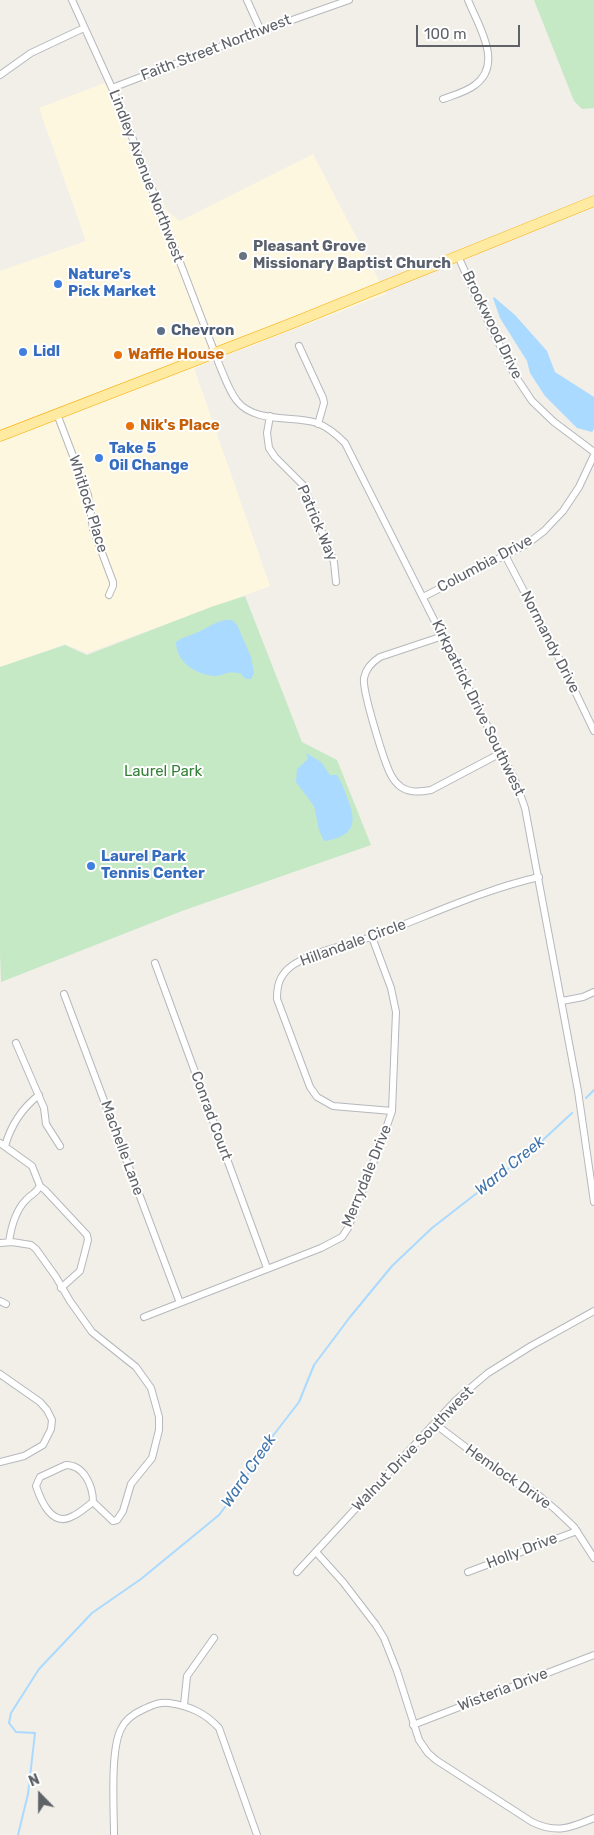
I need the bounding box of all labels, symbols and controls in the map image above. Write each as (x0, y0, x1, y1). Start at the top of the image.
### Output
street label: Faith Street Northwest (138, 11, 294, 85)
scale bar (419, 15, 523, 47)
text: 100 m (424, 25, 466, 43)
street label: Lindley Avenue Northwest (105, 87, 187, 265)
place label: Pleasant Grove Missionary Baptist Church (253, 238, 451, 273)
marker: Pleasant Grove Missionary Baptist Church (237, 250, 249, 262)
place label: Nature's Pick Market (68, 266, 156, 301)
street label: Brookwood Drive (458, 268, 526, 382)
marker: Nature's Pick Market (52, 278, 64, 290)
place label: Chevron (171, 322, 234, 340)
marker: Chevron (155, 325, 167, 337)
place label: Lidl (33, 343, 60, 361)
marker: Lidl (17, 346, 29, 358)
place label: Waffle House (128, 346, 224, 364)
marker: Waffle House (112, 349, 124, 361)
place label: Nik's Place (140, 417, 220, 435)
marker: Nik's Place (124, 420, 136, 432)
place label: Take 5 Oil Change (109, 440, 189, 475)
marker: Take 5 Oil Change (93, 452, 105, 464)
street label: Whitlock Place (65, 453, 111, 555)
street label: Patrick Way (293, 482, 341, 564)
street label: Columbia Drive (434, 531, 536, 597)
street label: Normandy Drive (516, 588, 584, 696)
street label: Kirkpatrick Drive Southwest (428, 617, 528, 799)
park label: Laurel Park (124, 763, 202, 781)
place label: Laurel Park Tennis Center (101, 848, 205, 883)
marker: Laurel Park Tennis Center (85, 860, 97, 872)
street label: Hillandale Circle (298, 915, 408, 971)
street label: Conrad Court (187, 1069, 235, 1163)
street label: Machelle Lane (97, 1098, 147, 1198)
street label: Merrydale Drive (338, 1122, 396, 1230)
water label: Ward Creek (471, 1132, 549, 1200)
street label: Walnut Drive Southwest (349, 1383, 477, 1515)
water label: Ward Creek (217, 1431, 281, 1511)
street label: Hemlock Drive (462, 1441, 554, 1513)
street label: Holly Drive (484, 1529, 560, 1573)
street label: Wisteria Drive (455, 1665, 551, 1715)
north arrow (15, 1770, 65, 1820)
text: N (26, 1771, 42, 1790)

